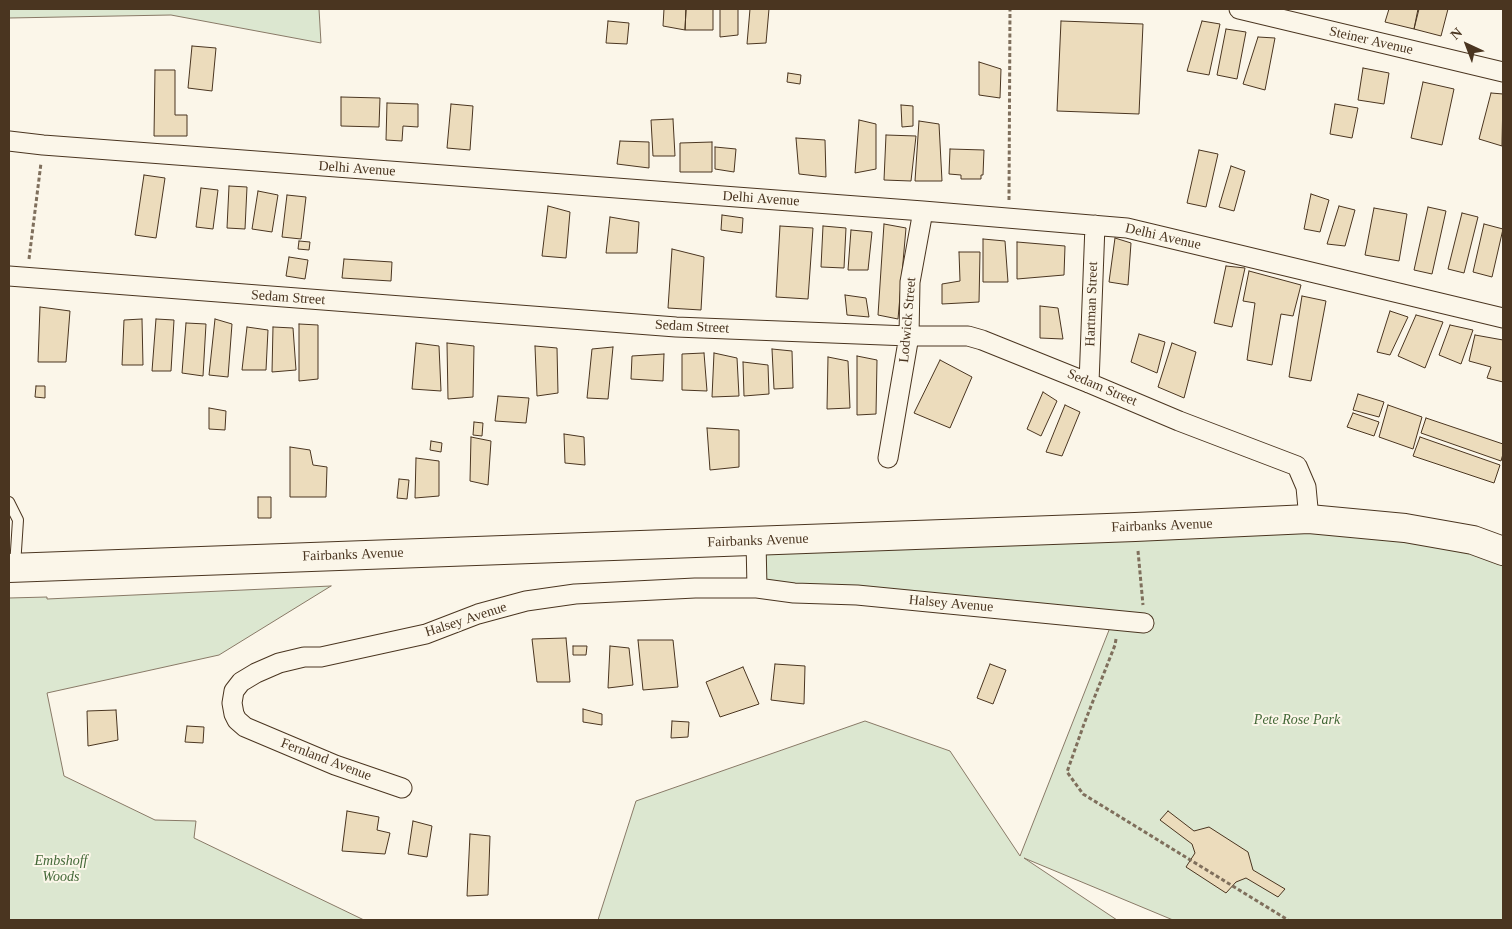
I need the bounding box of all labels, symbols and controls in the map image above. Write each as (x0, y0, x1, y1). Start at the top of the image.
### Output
north arrow (1442, 20, 1492, 70)
street label: Steiner Avenue (1327, 23, 1415, 59)
text: N (1448, 25, 1465, 43)
street label: Delhi Avenue (318, 158, 396, 180)
street label: Delhi Avenue (722, 188, 800, 210)
street label: Delhi Avenue (1124, 220, 1202, 254)
street label: Hartman Street (1082, 261, 1102, 347)
street label: Lodwick Street (896, 276, 920, 364)
street label: Sedam Street (250, 287, 326, 309)
street label: Sedam Street (654, 317, 730, 337)
street label: Sedam Street (1065, 366, 1139, 410)
street label: Fairbanks Avenue (1111, 516, 1213, 536)
street label: Fairbanks Avenue (707, 531, 809, 551)
street label: Fairbanks Avenue (302, 545, 404, 565)
street label: Halsey Avenue (908, 592, 994, 616)
street label: Halsey Avenue (423, 599, 509, 641)
park label: Pete Rose Park (1254, 712, 1340, 728)
street label: Fernland Avenue (278, 735, 374, 785)
park label: Embshoff Woods (35, 853, 87, 886)

